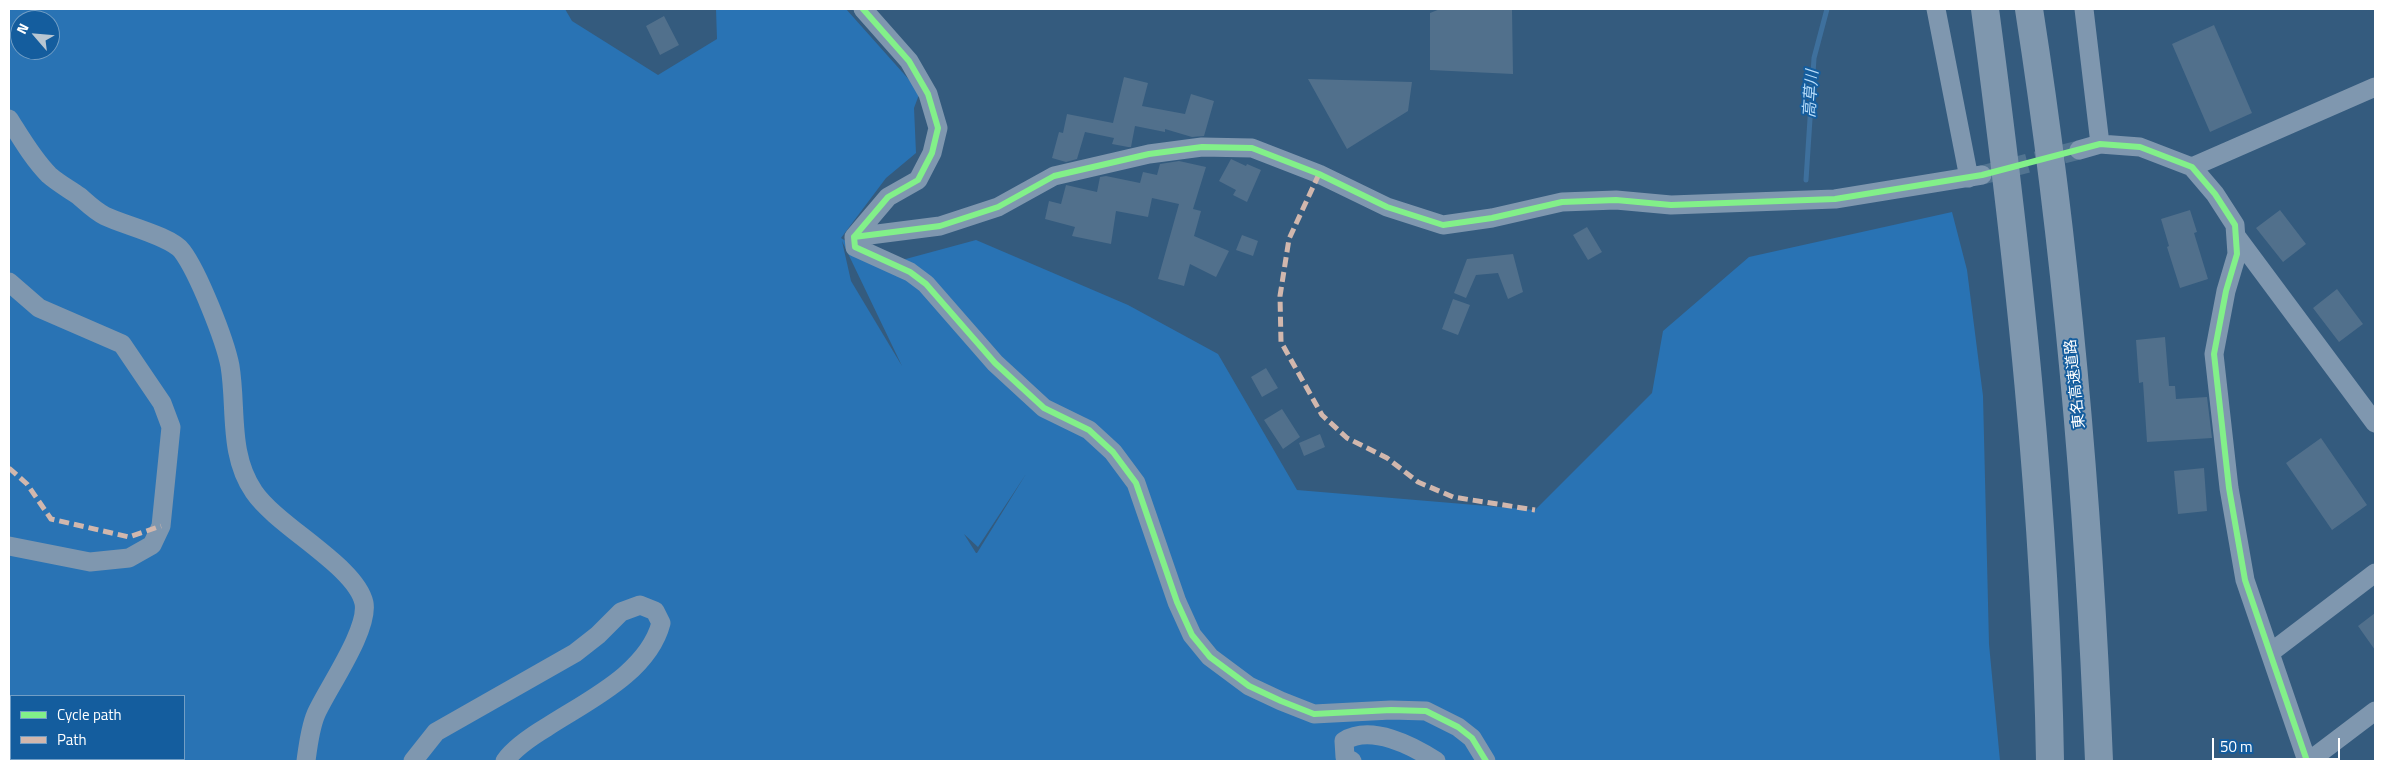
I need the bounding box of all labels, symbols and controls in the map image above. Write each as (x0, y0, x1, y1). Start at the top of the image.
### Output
north arrow (10, 10, 60, 60)
text: N (11, 19, 34, 38)
water label: 高草川 (1801, 69, 1823, 119)
street label: 東名高速道路 (2062, 338, 2090, 430)
legend (10, 695, 185, 760)
text: Cycle path (57, 703, 122, 726)
text: Path (57, 728, 87, 751)
scale bar (2214, 728, 2342, 760)
text: 50 m (2220, 735, 2253, 758)

